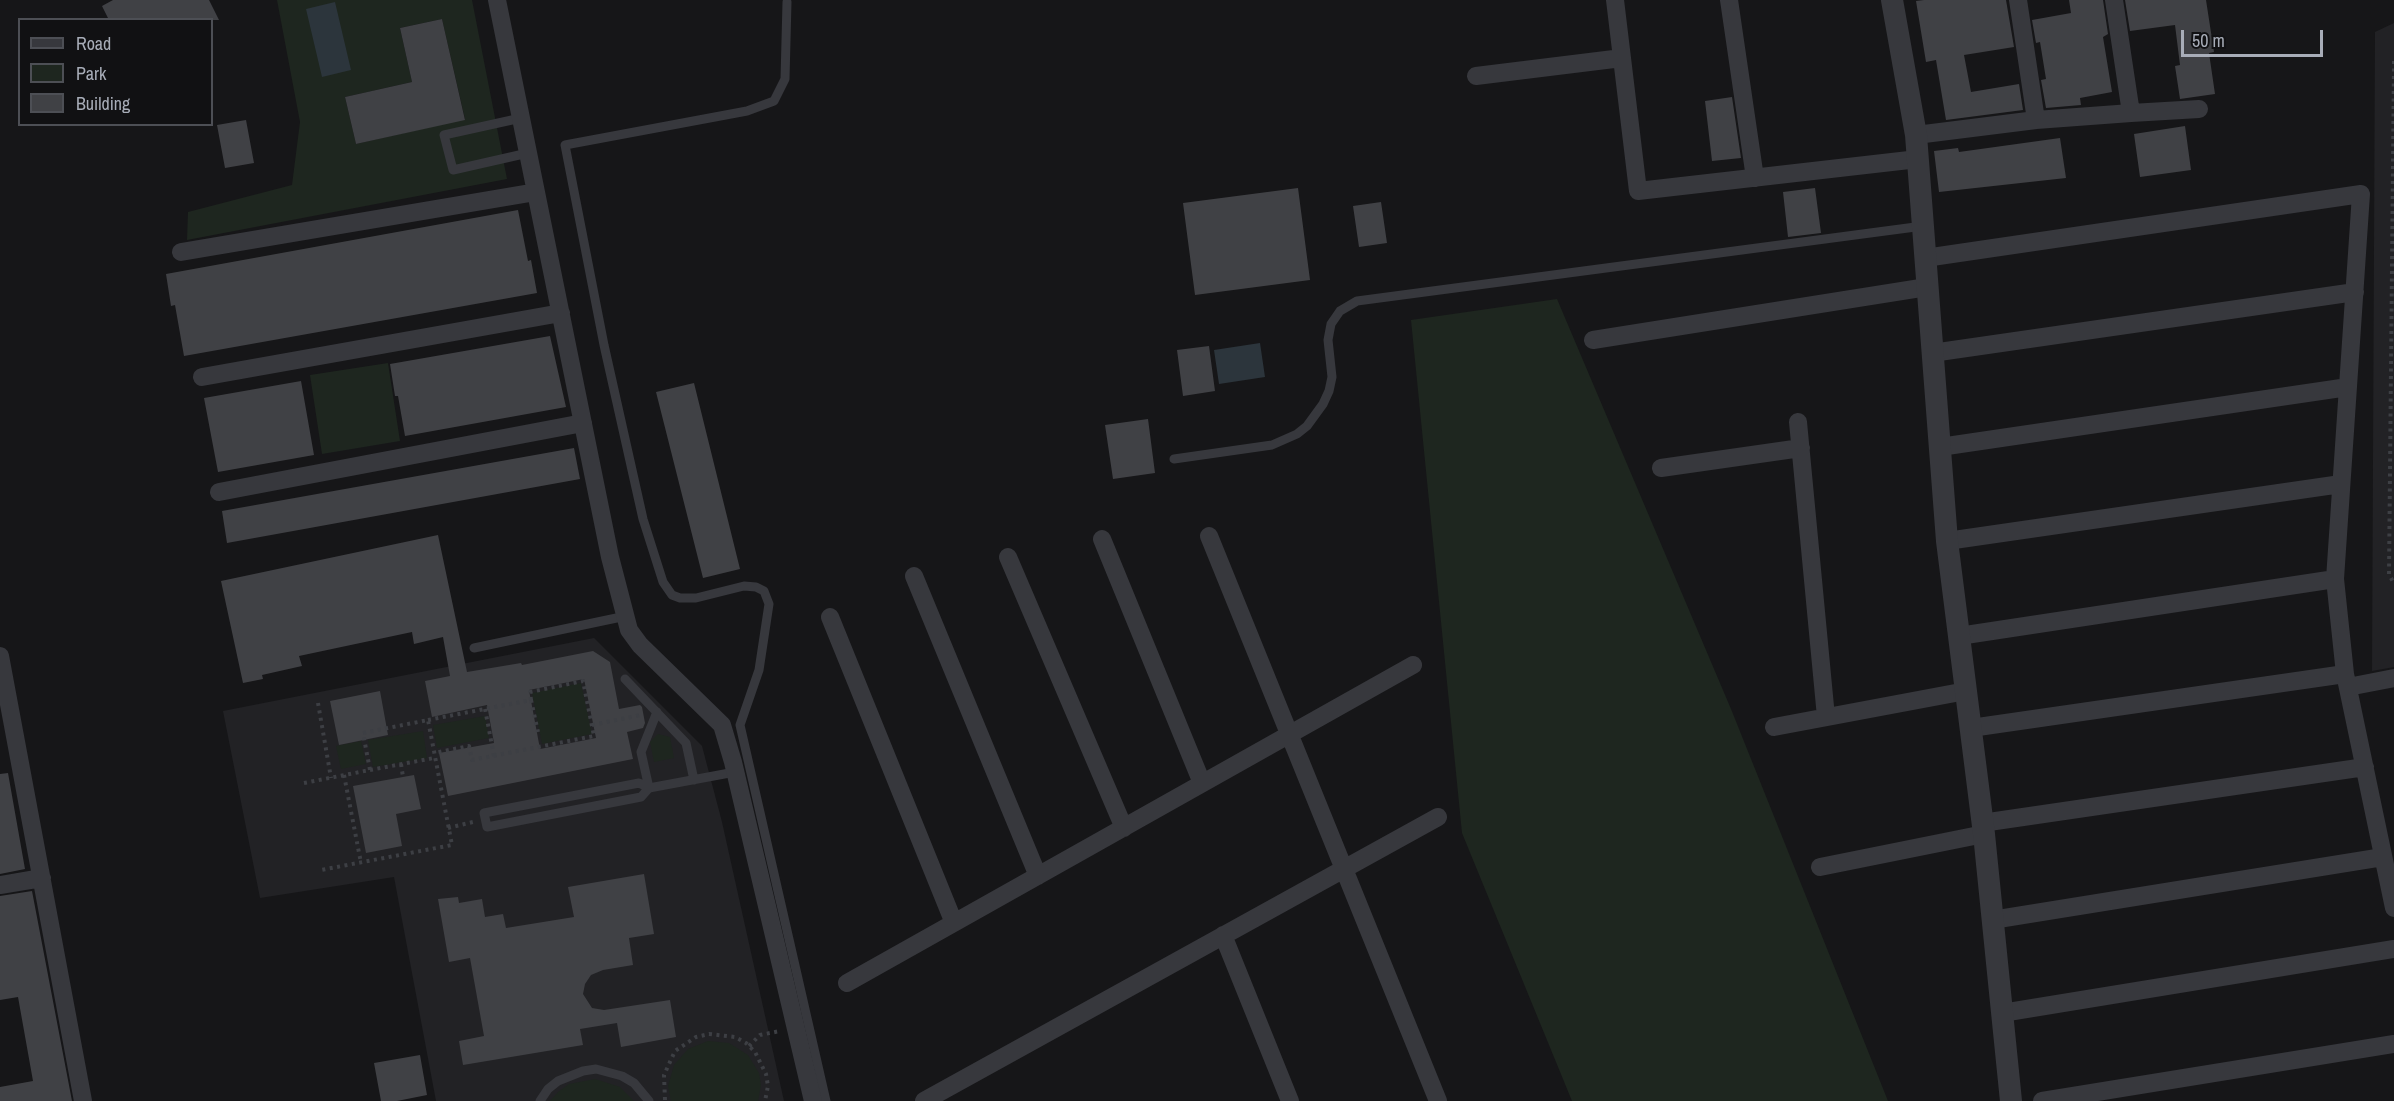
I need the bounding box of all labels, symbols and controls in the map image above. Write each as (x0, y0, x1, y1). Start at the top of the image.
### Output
legend (18, 18, 213, 126)
scale bar (2184, 18, 2326, 56)
text: 50 m (2192, 28, 2225, 53)
text: Road (76, 31, 111, 56)
text: Park (76, 61, 106, 86)
text: Building (76, 91, 130, 116)

